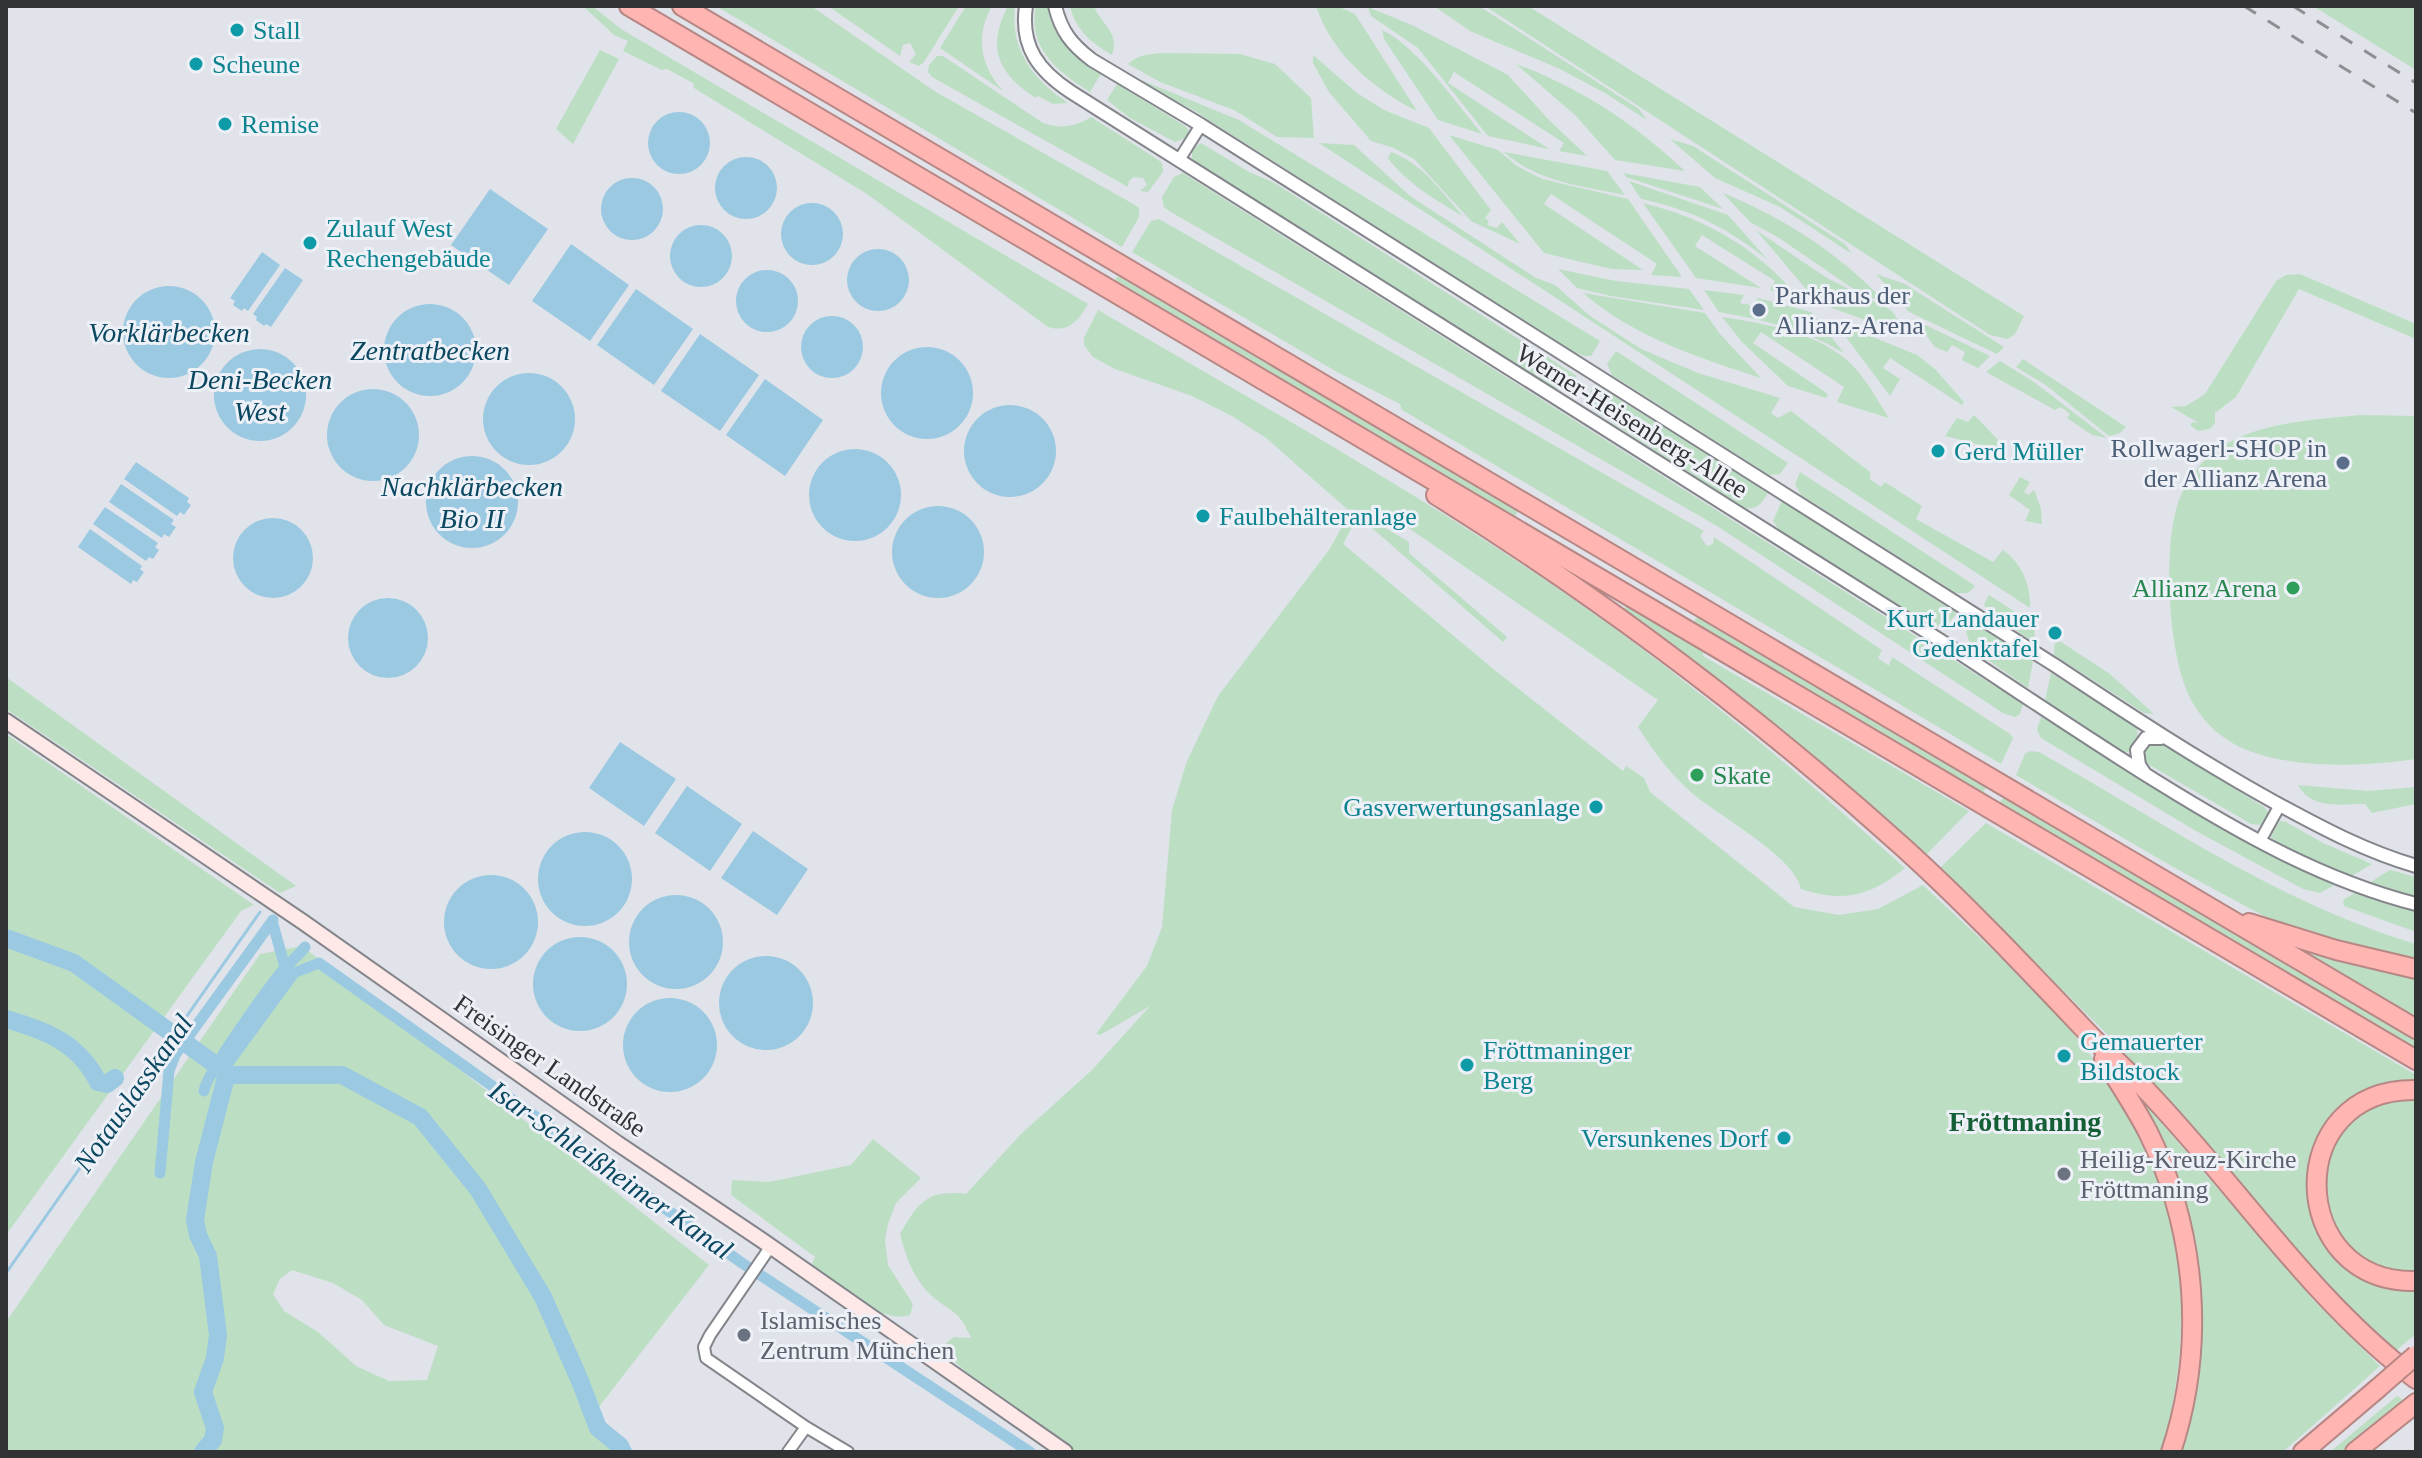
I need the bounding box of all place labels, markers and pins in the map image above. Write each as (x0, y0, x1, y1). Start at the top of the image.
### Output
place label: Stall (253, 16, 301, 45)
marker: Stall (228, 21, 246, 39)
place label: Scheune (212, 50, 300, 79)
marker: Scheune (187, 55, 205, 73)
place label: Remise (241, 110, 319, 139)
marker: Remise (216, 115, 234, 133)
place label: Zulauf West Rechengebäude (326, 214, 491, 273)
marker: Zulauf West Rechengebäude (301, 234, 319, 252)
place label: Parkhaus der Allianz-Arena (1775, 281, 1924, 340)
marker: Parkhaus der Allianz-Arena (1750, 301, 1768, 319)
place label: Rollwagerl-SHOP in der Allianz Arena (2111, 434, 2327, 493)
place label: Gerd Müller (1954, 437, 2084, 466)
marker: Gerd Müller (1929, 442, 1947, 460)
marker: Rollwagerl-SHOP in der Allianz Arena (2334, 454, 2352, 472)
place label: Faulbehälteranlage (1219, 502, 1417, 531)
marker: Faulbehälteranlage (1194, 507, 1212, 525)
place label: Allianz Arena (2132, 574, 2277, 603)
marker: Allianz Arena (2284, 579, 2302, 597)
place label: Kurt Landauer Gedenktafel (1887, 604, 2039, 663)
marker: Kurt Landauer Gedenktafel (2046, 624, 2064, 642)
place label: Skate (1713, 761, 1771, 790)
marker: Skate (1688, 766, 1706, 784)
place label: Gasverwertungsanlage (1343, 793, 1580, 822)
marker: Gasverwertungsanlage (1587, 798, 1605, 816)
place label: Gemauerter Bildstock (2080, 1027, 2203, 1086)
place label: Fröttmaninger Berg (1483, 1036, 1632, 1095)
marker: Gemauerter Bildstock (2055, 1047, 2073, 1065)
marker: Fröttmaninger Berg (1458, 1056, 1476, 1074)
place label: Versunkenes Dorf (1581, 1124, 1768, 1153)
marker: Versunkenes Dorf (1775, 1129, 1793, 1147)
place label: Heilig-Kreuz-Kirche Fröttmaning (2080, 1145, 2297, 1204)
marker: Heilig-Kreuz-Kirche Fröttmaning (2055, 1165, 2073, 1183)
place label: Islamisches Zentrum München (760, 1306, 954, 1365)
marker: Islamisches Zentrum München (735, 1326, 753, 1344)

